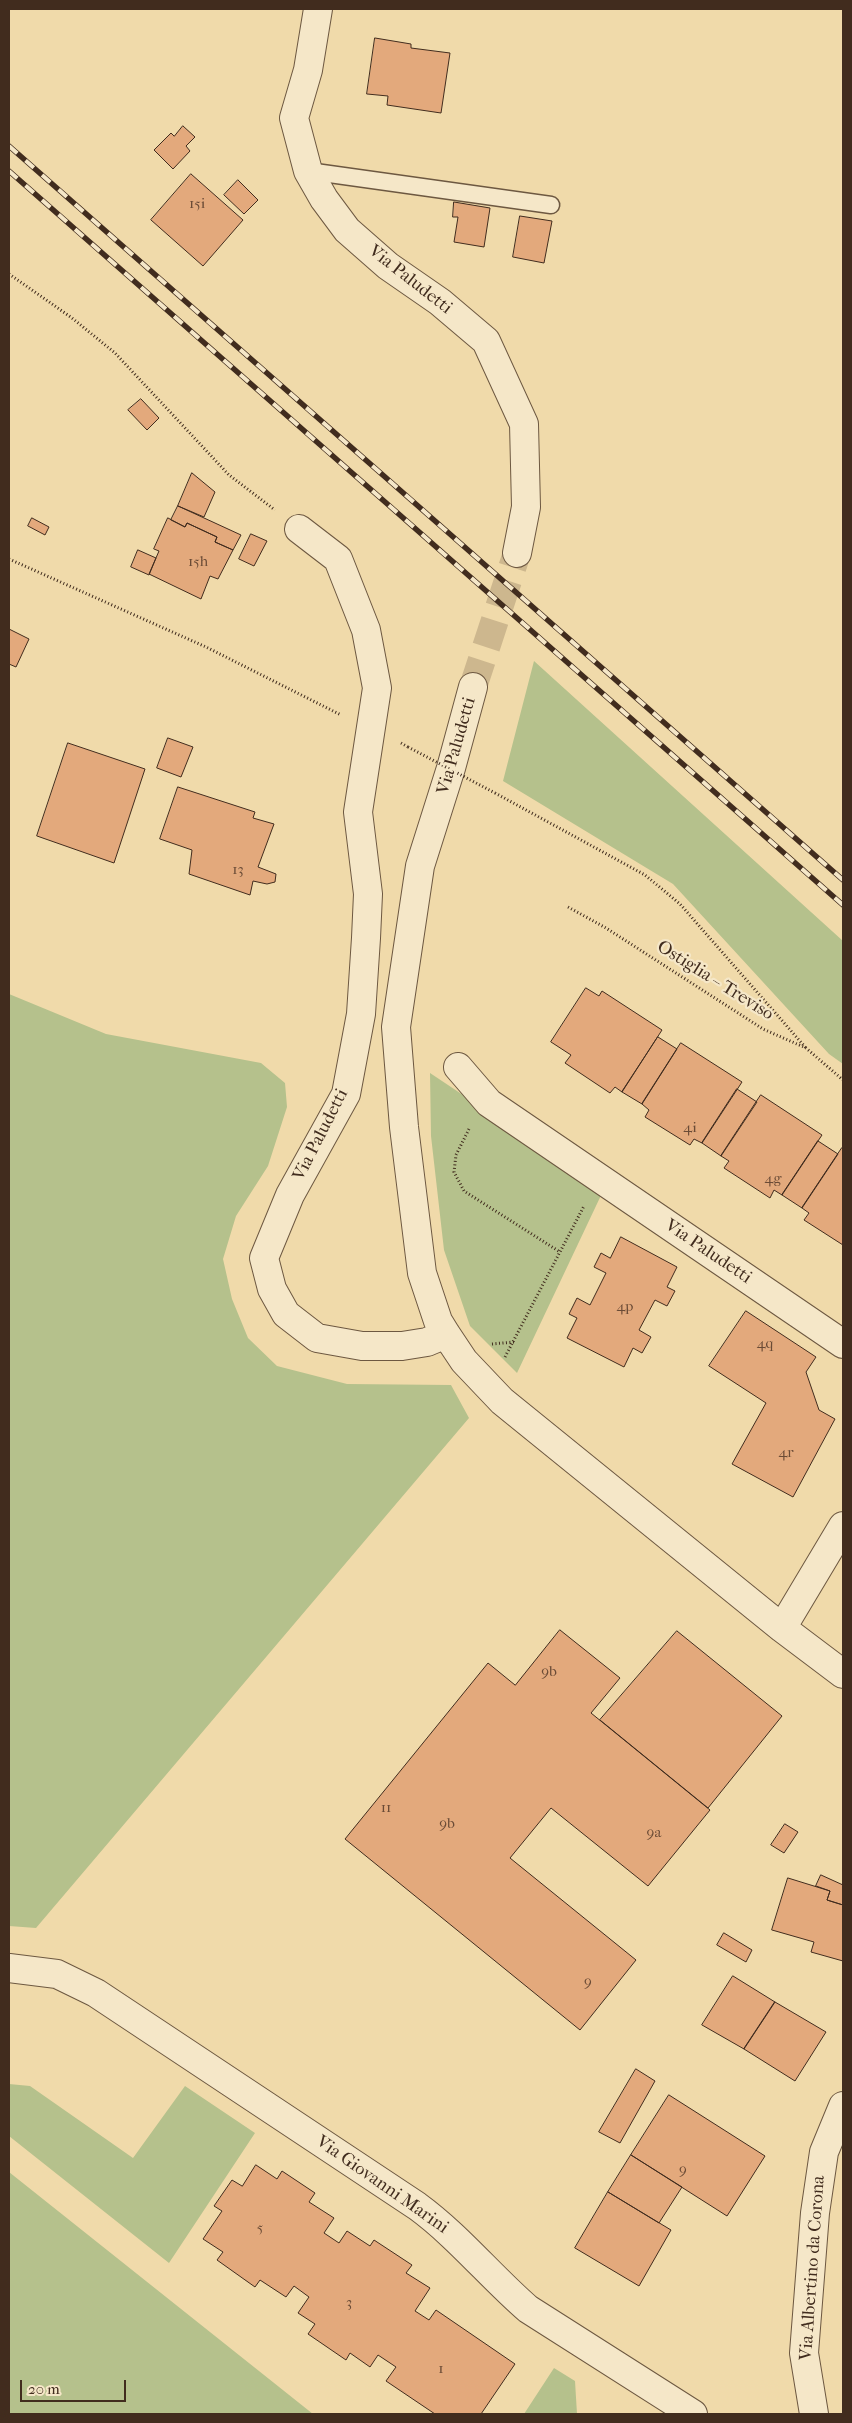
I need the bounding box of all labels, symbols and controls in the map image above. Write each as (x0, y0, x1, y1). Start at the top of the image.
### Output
house number: 15i (189, 195, 205, 213)
street label: Via Paludetti (364, 241, 456, 319)
house number: 15h (188, 553, 208, 571)
street label: Via Paludetti (433, 695, 481, 797)
house number: 13 (232, 861, 244, 879)
street label: Ostiglia – Treviso (653, 936, 777, 1026)
street label: Via Paludetti (289, 1086, 353, 1184)
house number: 4i (683, 1119, 697, 1137)
house number: 4g (765, 1170, 781, 1188)
street label: Via Paludetti (660, 1215, 756, 1289)
house number: 4p (617, 1298, 633, 1316)
house number: 4q (757, 1335, 773, 1353)
house number: 4r (778, 1444, 794, 1462)
house number: 9b (541, 1663, 557, 1681)
house number: 11 (381, 1799, 391, 1817)
house number: 9b (439, 1815, 455, 1833)
house number: 9a (647, 1824, 661, 1842)
house number: 9 (584, 1973, 592, 1991)
street label: Via Giovanni Marini (312, 2131, 452, 2239)
house number: 9 (679, 2161, 687, 2179)
street label: Via Albertino da Corona (796, 2175, 830, 2361)
house number: 5 (257, 2219, 263, 2237)
house number: 3 (346, 2294, 352, 2312)
house number: 1 (438, 2360, 444, 2378)
scale bar (22, 2370, 129, 2402)
text: 20 m (28, 2380, 60, 2398)

